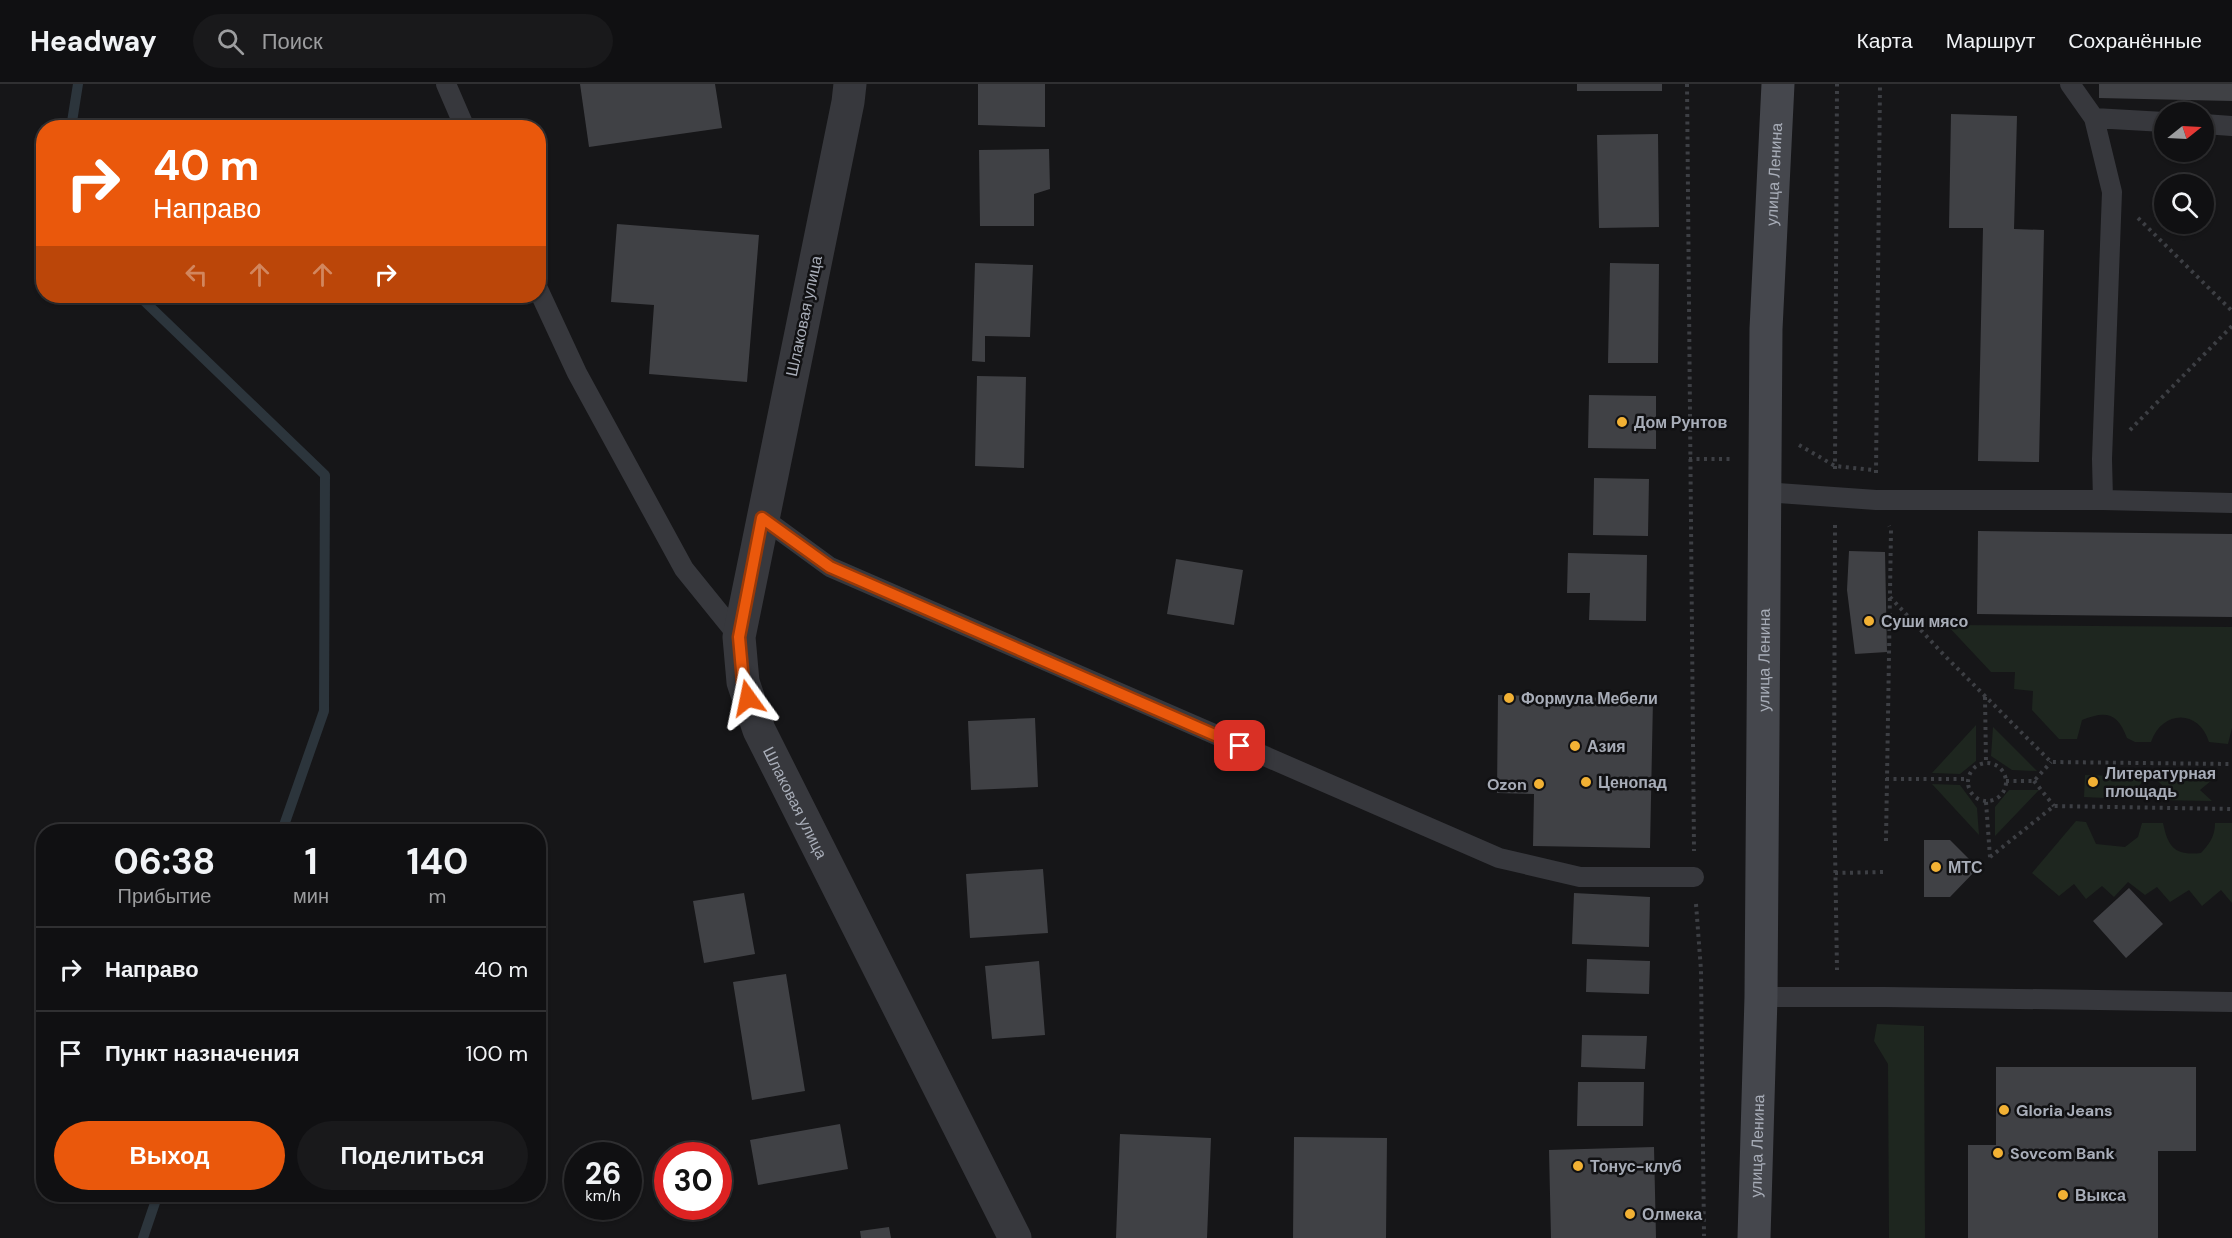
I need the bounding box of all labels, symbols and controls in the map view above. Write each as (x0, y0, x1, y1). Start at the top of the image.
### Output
search box (193, 14, 613, 68)
text: Headway (30, 23, 157, 60)
icon: search (214, 25, 247, 58)
text: Поиск (262, 27, 323, 56)
text: Карта (1857, 27, 1913, 55)
text: Маршрут (1946, 27, 2035, 55)
text: Сохранённые (2068, 27, 2202, 55)
north arrow (2154, 102, 2214, 162)
map controls (2154, 102, 2214, 234)
street label: улица Ленина (1761, 122, 1787, 226)
text: 40 m (153, 138, 259, 193)
icon: right (54, 144, 132, 222)
button: search (2154, 174, 2214, 234)
text: Направо (153, 191, 261, 226)
street label: Шлаковая улица (781, 254, 827, 378)
icon: left (180, 258, 213, 291)
icon: ahead (243, 258, 276, 291)
icon: ahead (306, 258, 339, 291)
icon: right (369, 258, 402, 291)
place label: Дом Рунтов (1634, 412, 1727, 433)
marker: Дом Рунтов (1615, 415, 1629, 429)
street label: улица Ленина (1753, 608, 1774, 712)
place label: Суши мясо (1881, 611, 1968, 632)
marker: Суши мясо (1862, 614, 1876, 628)
position arrow (716, 666, 780, 730)
place label: Формула Мебели (1521, 688, 1658, 709)
marker: Формула Мебели (1502, 691, 1516, 705)
pin (1214, 720, 1265, 771)
icon: arrive (1223, 729, 1256, 762)
place label: Азия (1587, 736, 1626, 757)
marker: Азия (1568, 739, 1582, 753)
street label: Шлаковая улица (758, 743, 833, 862)
place label: Литературная площадь (2105, 763, 2216, 802)
place label: Ценопад (1598, 772, 1667, 793)
place label: Ozon (1487, 774, 1527, 795)
marker: Ценопад (1579, 775, 1593, 789)
marker: Литературная площадь (2086, 775, 2100, 789)
marker: Ozon (1532, 777, 1546, 791)
text: 06:38 (114, 838, 215, 885)
text: 1 (304, 838, 318, 885)
text: 140 (407, 838, 468, 885)
place label: МТС (1948, 857, 1983, 878)
marker: МТС (1929, 860, 1943, 874)
text: Прибытие (118, 883, 211, 909)
text: мин (293, 883, 329, 909)
text: m (429, 883, 446, 909)
icon: right (54, 953, 87, 986)
text: Направо (105, 955, 199, 984)
text: 40 m (474, 955, 528, 984)
icon: arrive (54, 1037, 87, 1070)
text: Пункт назначения (105, 1039, 300, 1068)
text: 100 m (466, 1039, 528, 1068)
street label: улица Ленина (1745, 1094, 1769, 1198)
place label: Gloria Jeans (2016, 1100, 2113, 1121)
marker: Gloria Jeans (1997, 1103, 2011, 1117)
button: Выход (54, 1121, 285, 1190)
button: Поделиться (297, 1121, 528, 1190)
speed limit sign: 30 (654, 1142, 732, 1220)
place label: Sovcom Bank (2010, 1143, 2115, 1164)
marker: Sovcom Bank (1991, 1146, 2005, 1160)
text: 26 (585, 1154, 621, 1193)
place label: Тонус-клуб (1590, 1156, 1682, 1177)
marker: Тонус-клуб (1571, 1159, 1585, 1173)
place label: Выкса (2075, 1185, 2126, 1206)
text: km/h (585, 1186, 621, 1206)
marker: Выкса (2056, 1188, 2070, 1202)
place label: Олмека (1642, 1204, 1702, 1225)
marker: Олмека (1623, 1207, 1637, 1221)

